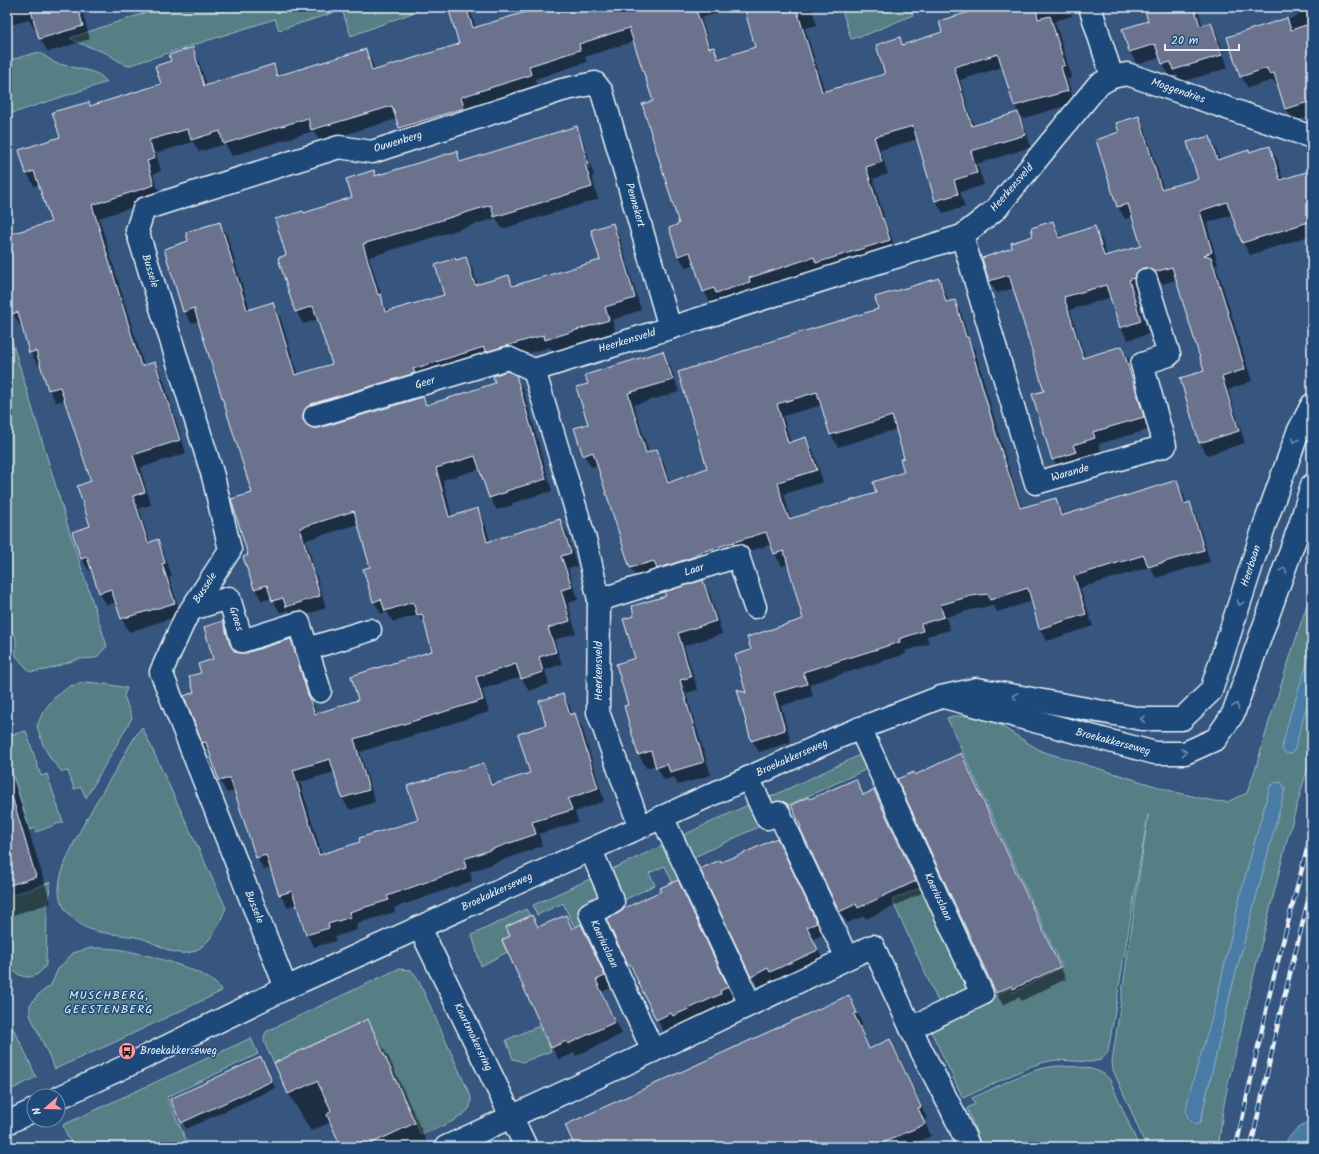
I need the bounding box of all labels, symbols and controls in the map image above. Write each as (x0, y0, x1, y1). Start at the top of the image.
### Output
scale bar (1165, 26, 1239, 52)
text: 20 m (1171, 31, 1199, 50)
street label: Moggendries (1148, 73, 1208, 109)
street label: Ouwenberg (372, 126, 424, 158)
street label: Heerkensveld (986, 159, 1039, 216)
street label: Pennekert (620, 181, 650, 230)
street label: Bussele (136, 252, 164, 290)
street label: Heerkensveld (596, 324, 658, 358)
street label: Geer (413, 371, 439, 395)
one-way arrow (1291, 436, 1299, 443)
street label: Warande (1049, 459, 1091, 487)
street label: Heerbaan (1236, 543, 1266, 589)
street label: Laar (682, 558, 708, 582)
one-way arrow (1279, 567, 1287, 574)
street label: Bussele (188, 569, 222, 607)
one-way arrow (1236, 599, 1244, 606)
street label: Groes (224, 604, 248, 634)
street label: Heerkensveld (590, 641, 608, 701)
one-way arrow (1012, 692, 1018, 700)
one-way arrow (1231, 703, 1239, 710)
one-way arrow (1140, 714, 1146, 723)
street label: Broekakkerseweg (1073, 723, 1153, 761)
street label: Broekakkerseweg (753, 734, 831, 782)
one-way arrow (1181, 748, 1188, 757)
street label: Broekakkerseweg (458, 868, 536, 916)
street label: Kaeriuslaan (919, 870, 957, 924)
street label: Bussele (239, 888, 269, 926)
street label: Kaeriuslaan (585, 917, 623, 971)
district label: MUSCHBERG, GEESTENBERG (64, 986, 154, 1019)
street label: Kaartmakersring (449, 1000, 497, 1074)
bus stop icon: Broekakkerseweg (117, 1041, 137, 1061)
place label: Broekakkerseweg (140, 1042, 217, 1060)
north arrow (26, 1088, 66, 1128)
text: N (28, 1105, 47, 1117)

